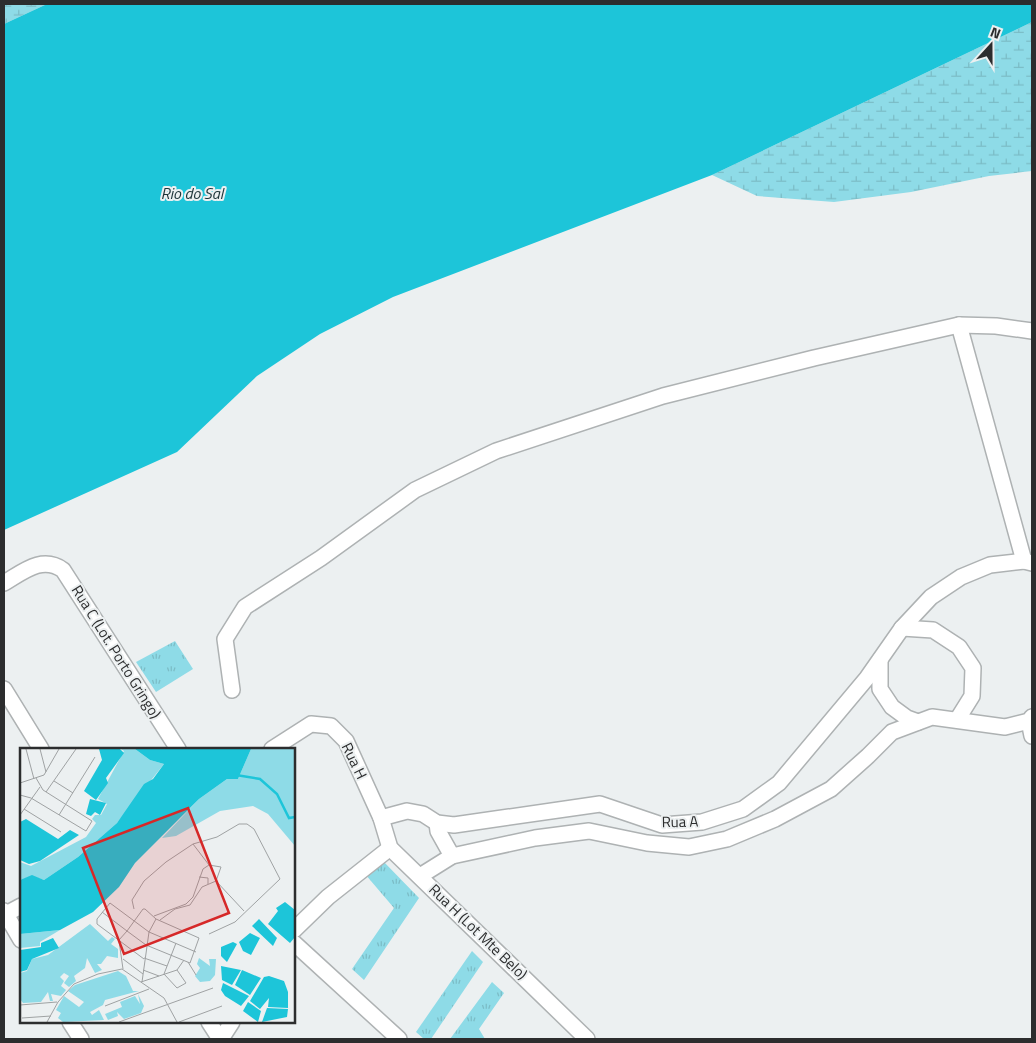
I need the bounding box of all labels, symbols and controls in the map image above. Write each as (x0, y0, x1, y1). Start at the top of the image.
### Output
north arrow (966, 20, 1016, 70)
text: N (988, 21, 1004, 44)
water label: Rio do Sal (161, 181, 225, 205)
street label: Rua C (Lot. Porto Gringo) (66, 580, 167, 723)
street label: Rua H (336, 739, 373, 783)
inset map (20, 748, 295, 1023)
street label: Rua A (661, 810, 699, 833)
street label: Rua H (Lot Mte Belo) (424, 878, 533, 985)

